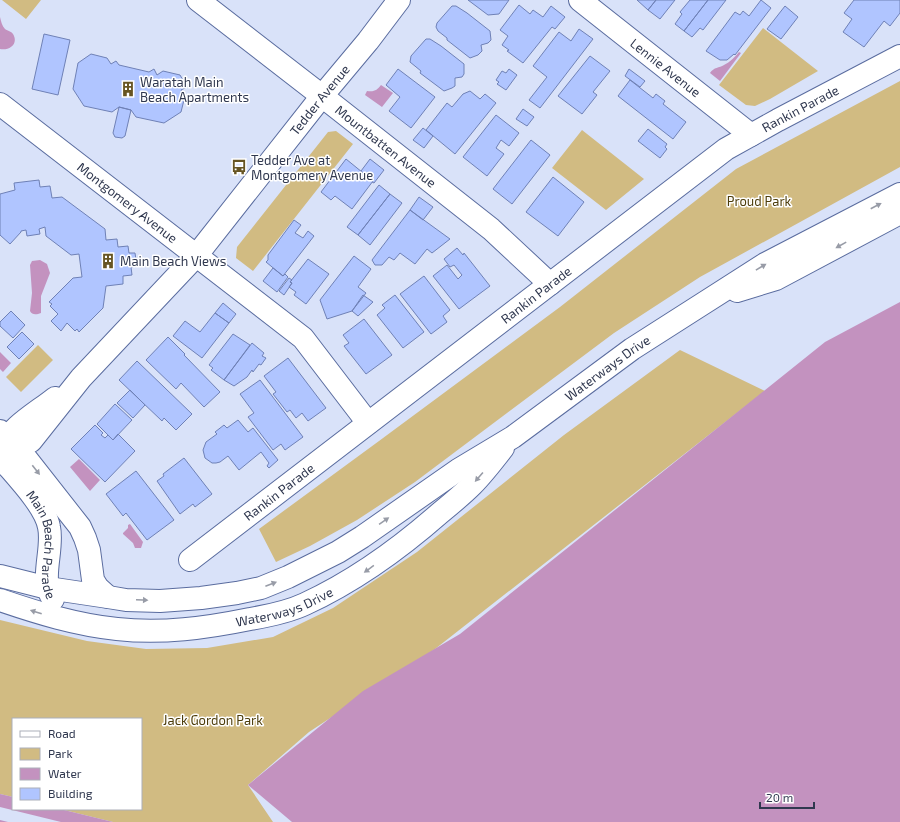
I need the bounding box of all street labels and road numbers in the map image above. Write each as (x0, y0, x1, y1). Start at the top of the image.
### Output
street label: Lennie Avenue (627, 35, 704, 100)
street label: Tedder Avenue (286, 61, 353, 138)
street label: Rankin Parade (759, 82, 841, 135)
street label: Mountbatten Avenue (332, 102, 439, 191)
street label: Montgomery Avenue (74, 159, 181, 246)
street label: Rankin Parade (498, 263, 574, 327)
street label: Waterways Drive (562, 332, 653, 404)
street label: Rankin Parade (240, 460, 317, 524)
street label: Main Beach Parade (23, 487, 59, 602)
street label: Waterways Drive (234, 584, 336, 630)

